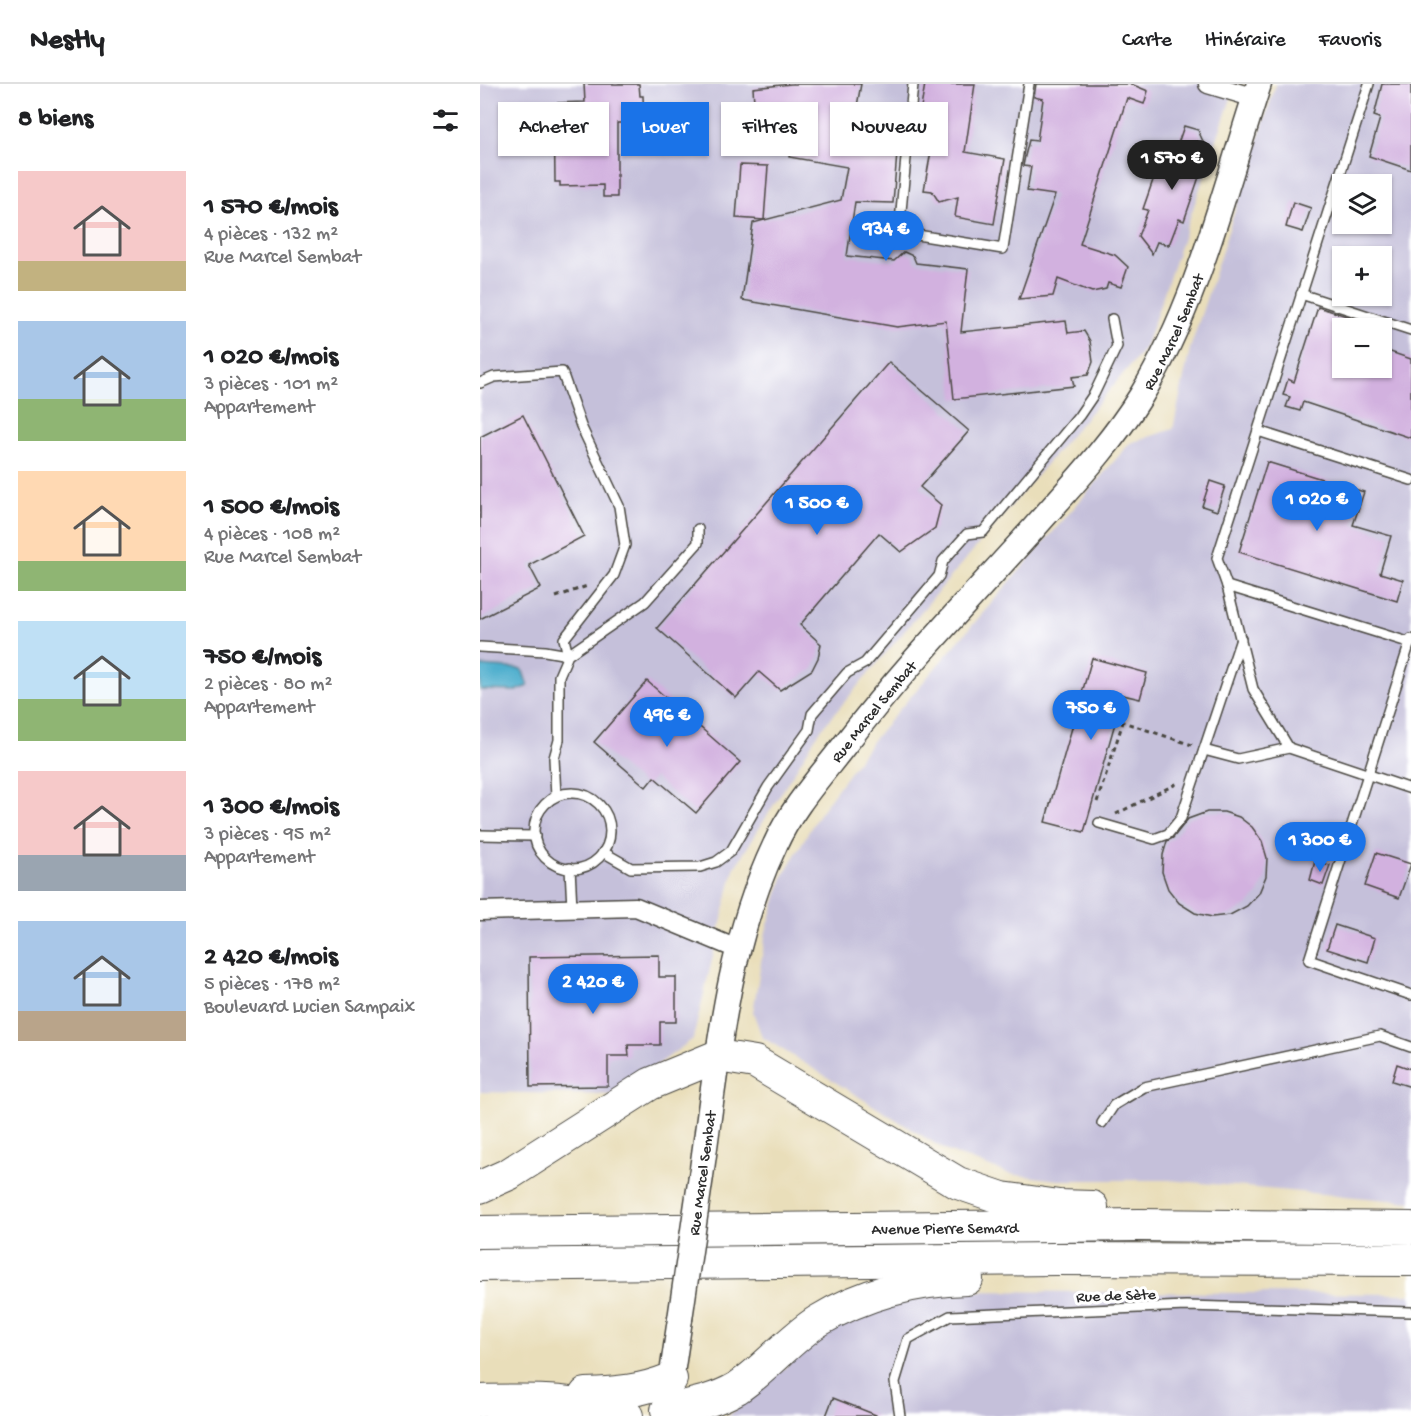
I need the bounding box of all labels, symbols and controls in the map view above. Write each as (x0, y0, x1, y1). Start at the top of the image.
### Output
text: Nestly (30, 25, 104, 58)
text: Carte (1122, 29, 1172, 54)
text: Itinéraire (1205, 29, 1286, 54)
text: Favoris (1319, 29, 1381, 54)
chip: Acheter (498, 102, 609, 156)
chip: Louer (621, 102, 709, 156)
chip: Filtres (721, 102, 818, 156)
chip: Nouveau (830, 102, 948, 156)
icon: filters (429, 104, 462, 137)
text: 8 biens (18, 105, 93, 136)
pin: 1 570 € (1117, 140, 1227, 191)
text: 1 570 € (1141, 148, 1203, 171)
map controls (1332, 174, 1392, 378)
button: layers (1332, 174, 1392, 234)
text: 1 570 €/mois (204, 193, 338, 224)
icon: home (66, 195, 138, 267)
pin: 934 € (844, 211, 928, 262)
text: 934 € (863, 219, 909, 242)
text: 4 pièces · 132 m² (204, 224, 338, 247)
button: + (1332, 246, 1392, 306)
text: Rue Marcel Sembat (204, 247, 361, 270)
street label: Rue Marcel Sembat (1141, 271, 1211, 395)
button: − (1332, 318, 1392, 378)
text: 1 020 €/mois (204, 343, 338, 374)
icon: home (66, 345, 138, 417)
text: 3 pièces · 101 m² (204, 374, 338, 397)
text: Appartement (204, 397, 314, 420)
pin: 1 020 € (1262, 481, 1372, 532)
pin: 1 500 € (762, 485, 872, 536)
text: 1 020 € (1286, 489, 1348, 512)
text: 1 500 €/mois (204, 493, 339, 524)
text: 1 500 € (786, 493, 848, 516)
icon: home (66, 495, 138, 567)
text: 4 pièces · 108 m² (204, 524, 340, 547)
text: Rue Marcel Sembat (204, 547, 361, 570)
text: 750 €/mois (204, 643, 321, 674)
icon: home (66, 645, 138, 717)
street label: Rue Marcel Sembat (828, 657, 923, 768)
text: 2 pièces · 80 m² (204, 674, 332, 697)
pin: 750 € (1049, 690, 1133, 741)
text: Appartement (204, 697, 314, 720)
pin: 496 € (625, 697, 709, 748)
text: 750 € (1067, 698, 1115, 721)
text: 496 € (644, 705, 690, 728)
text: 1 300 €/mois (204, 793, 339, 824)
icon: home (66, 795, 138, 867)
pin: 1 300 € (1265, 822, 1375, 873)
text: 3 pièces · 95 m² (204, 824, 331, 847)
text: 1 300 € (1289, 830, 1351, 853)
text: Appartement (204, 847, 314, 870)
text: 2 420 €/mois (204, 943, 338, 974)
icon: home (66, 945, 138, 1017)
pin: 2 420 € (538, 964, 648, 1015)
text: 2 420 € (562, 972, 624, 995)
text: 5 pièces · 178 m² (204, 974, 340, 997)
text: Boulevard Lucien Sampaix (204, 997, 415, 1020)
street label: Rue Marcel Sembat (686, 1109, 723, 1237)
street label: Avenue Pierre Semard (871, 1220, 1020, 1241)
street label: Rue de Sète (1076, 1287, 1157, 1308)

